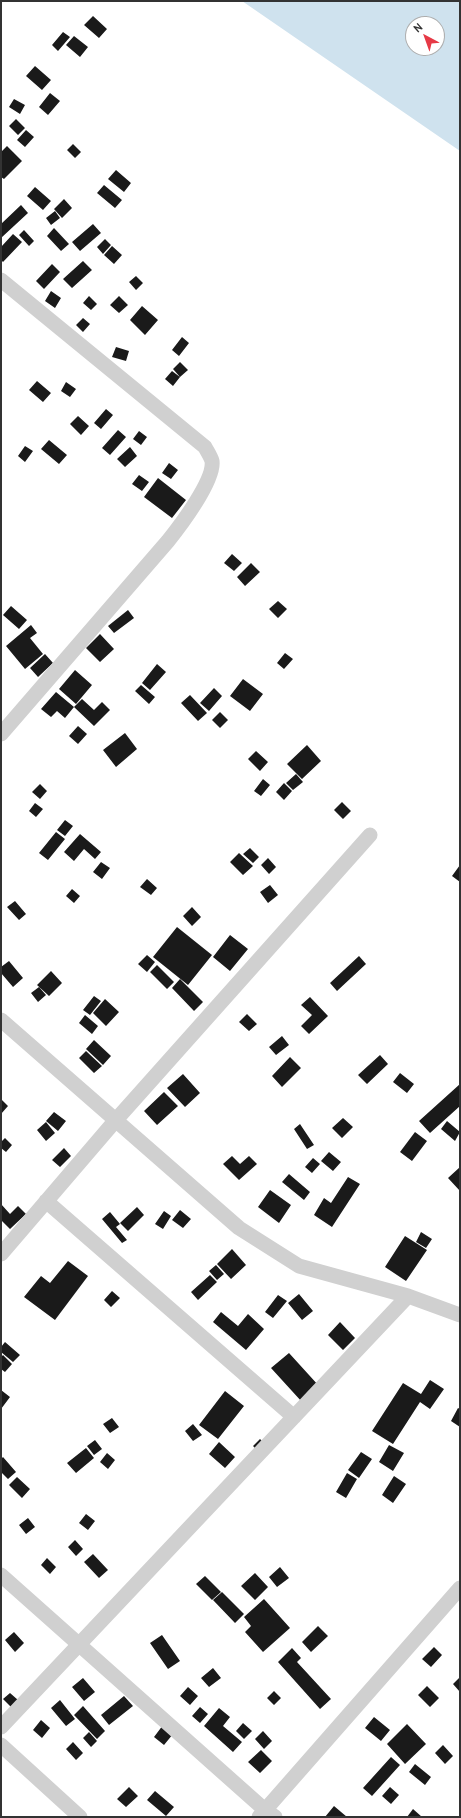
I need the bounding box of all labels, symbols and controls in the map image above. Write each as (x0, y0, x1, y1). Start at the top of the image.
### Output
north arrow (405, 16, 445, 56)
text: N (410, 20, 425, 35)

